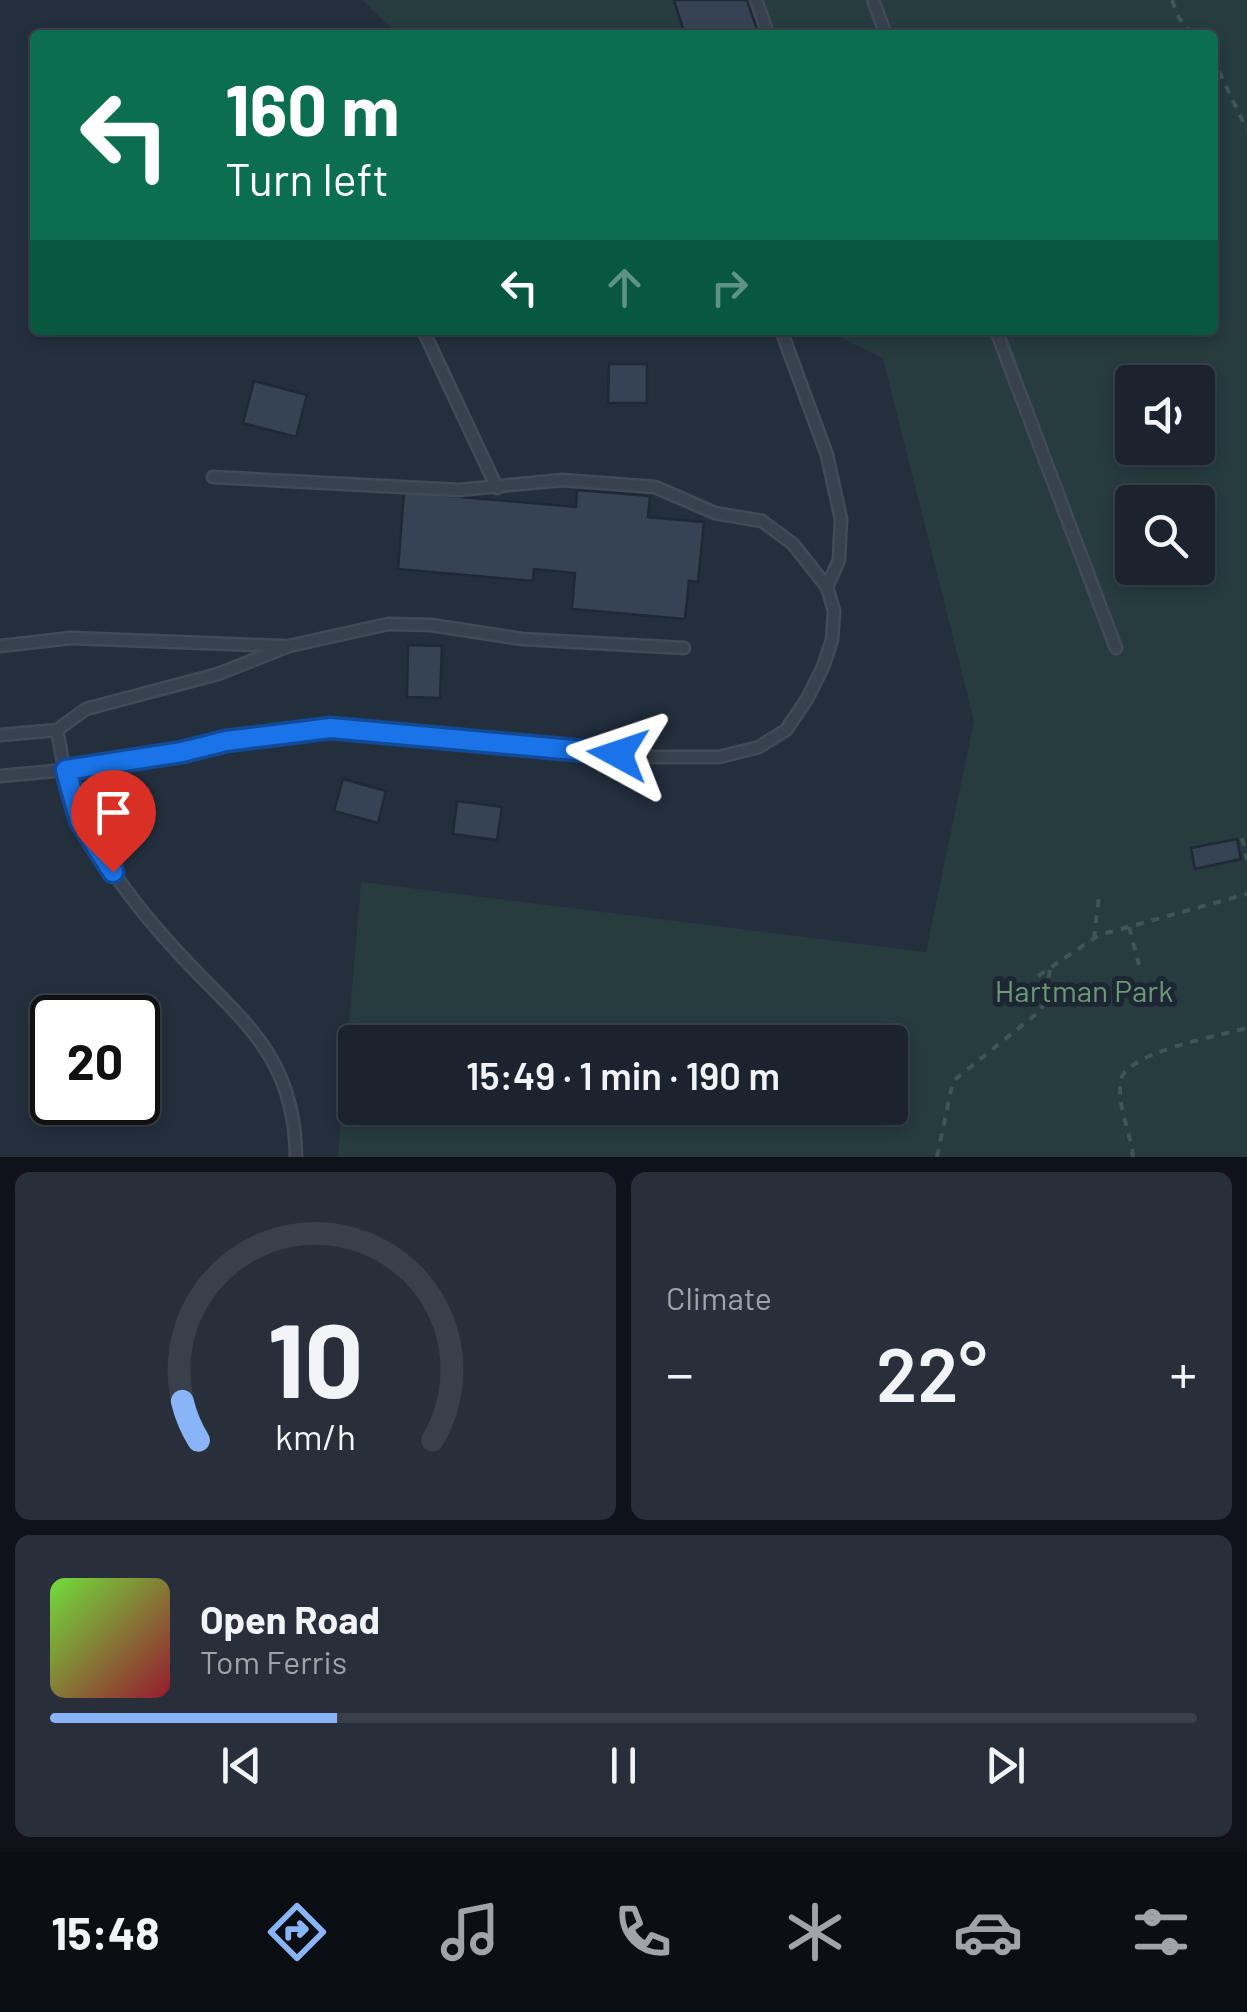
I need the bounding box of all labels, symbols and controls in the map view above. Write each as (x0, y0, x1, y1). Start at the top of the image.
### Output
text: 160 m (225, 66, 400, 150)
icon: left (60, 70, 190, 200)
text: Turn left (225, 151, 389, 205)
icon: left (492, 260, 547, 315)
icon: ahead (597, 260, 652, 315)
icon: right (702, 260, 757, 315)
map controls (1115, 365, 1215, 585)
button: sound (1115, 365, 1215, 465)
button: search (1115, 485, 1215, 585)
position arrow (566, 702, 670, 806)
pin (71, 770, 156, 873)
icon: arrive (86, 785, 141, 840)
park label: Hartman Park (995, 972, 1173, 1008)
speed limit sign: 20 (30, 995, 160, 1125)
text: 15:49 · 1 min · 190 m (466, 1052, 780, 1098)
text: Climate (666, 1278, 772, 1316)
text: 10 (267, 1294, 364, 1419)
text: 22° (876, 1327, 987, 1417)
text: − (666, 1339, 694, 1405)
text: + (1169, 1339, 1197, 1405)
text: km/h (275, 1414, 356, 1457)
text: Open Road (200, 1596, 380, 1642)
text: Tom Ferris (200, 1642, 347, 1680)
icon: previous (214, 1738, 269, 1793)
icon: pause (596, 1738, 651, 1793)
icon: next (978, 1738, 1033, 1793)
icon: directions (262, 1897, 332, 1967)
icon: music (435, 1897, 505, 1967)
icon: phone (608, 1897, 678, 1967)
icon: climate (780, 1897, 850, 1967)
icon: car (953, 1897, 1023, 1967)
icon: filters (1126, 1897, 1196, 1967)
text: 15:48 (51, 1905, 159, 1959)

